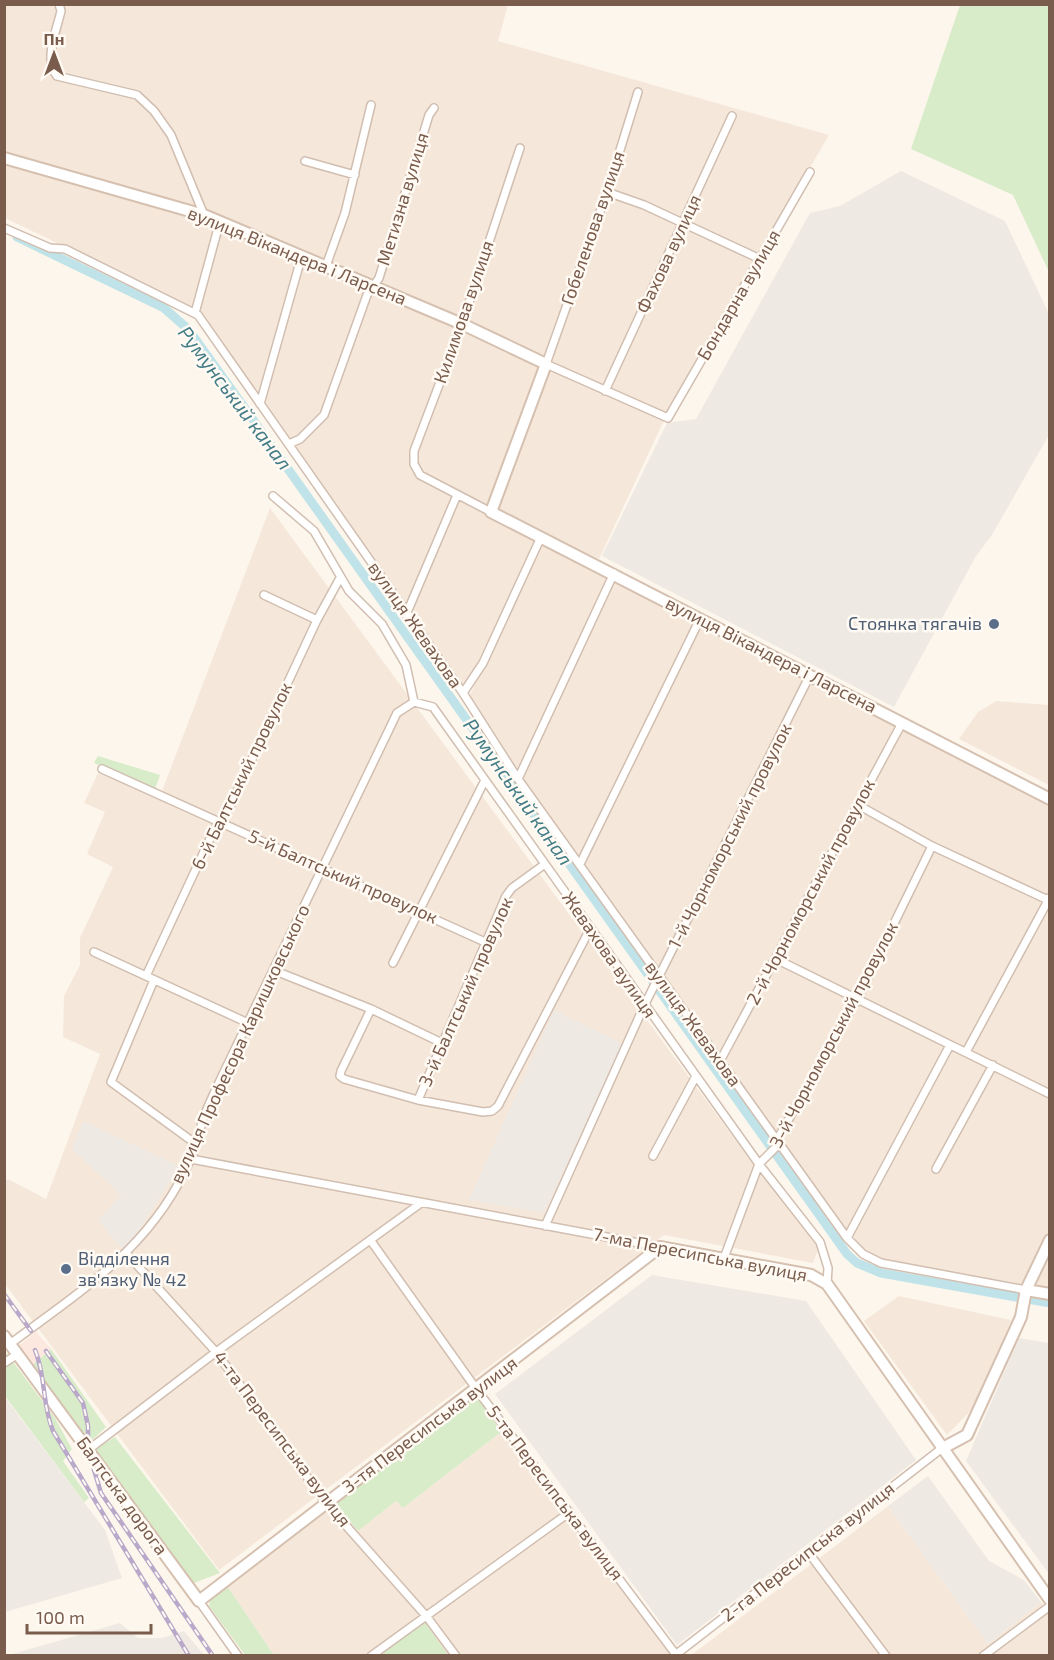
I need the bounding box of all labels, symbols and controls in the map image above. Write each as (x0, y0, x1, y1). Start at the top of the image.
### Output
north arrow (24, 24, 84, 84)
text: Пн (44, 29, 64, 48)
street label: Метизна вулиця (371, 130, 433, 268)
street label: Гобеленова вулиця (555, 148, 629, 308)
street label: Фахова вулиця (631, 191, 705, 316)
street label: вулиця Вікандера і Ларсена (185, 201, 410, 309)
street label: Бондарна вулиця (692, 225, 784, 364)
street label: Килимова вулиця (428, 237, 498, 386)
water label: Румунський канал (174, 321, 298, 474)
street label: вулиця Жевахова (364, 557, 468, 692)
street label: вулиця Вікандера і Ларсена (662, 591, 881, 717)
place label: Стоянка тягачів (848, 612, 982, 634)
marker: Стоянка тягачів (987, 617, 1001, 631)
street label: 6-й Балтський провулок (186, 678, 296, 873)
water label: Румунський канал (459, 713, 579, 870)
street label: 1-й Чорноморський провулок (663, 719, 796, 952)
street label: 2-й Чорноморський провулок (741, 775, 879, 1008)
street label: 5-й Балтський провулок (245, 824, 442, 928)
street label: Жевахова вулиця (558, 887, 662, 1022)
street label: 3-й Балтський провулок (413, 893, 517, 1090)
street label: вулиця Професора Каришковського (165, 901, 314, 1187)
street label: 3-й Чорноморський провулок (764, 918, 902, 1151)
street label: вулиця Жевахова (641, 957, 747, 1090)
street label: 7-ма Пересипська вулиця (591, 1222, 809, 1286)
place label: Відділення зв'язку № 42 (78, 1247, 187, 1290)
marker: Відділення зв'язку № 42 (59, 1262, 73, 1276)
street label: 4-та Пересипська вулиця (209, 1346, 356, 1531)
street label: 3-тя Пересипська вулиця (338, 1351, 521, 1497)
street label: 5-та Пересипська вулиця (483, 1401, 629, 1584)
street label: Балтська дорога (72, 1432, 173, 1559)
street label: 2-га Пересипська вулиця (716, 1477, 898, 1626)
scale bar (27, 1597, 152, 1635)
text: 100 m (36, 1606, 85, 1628)

